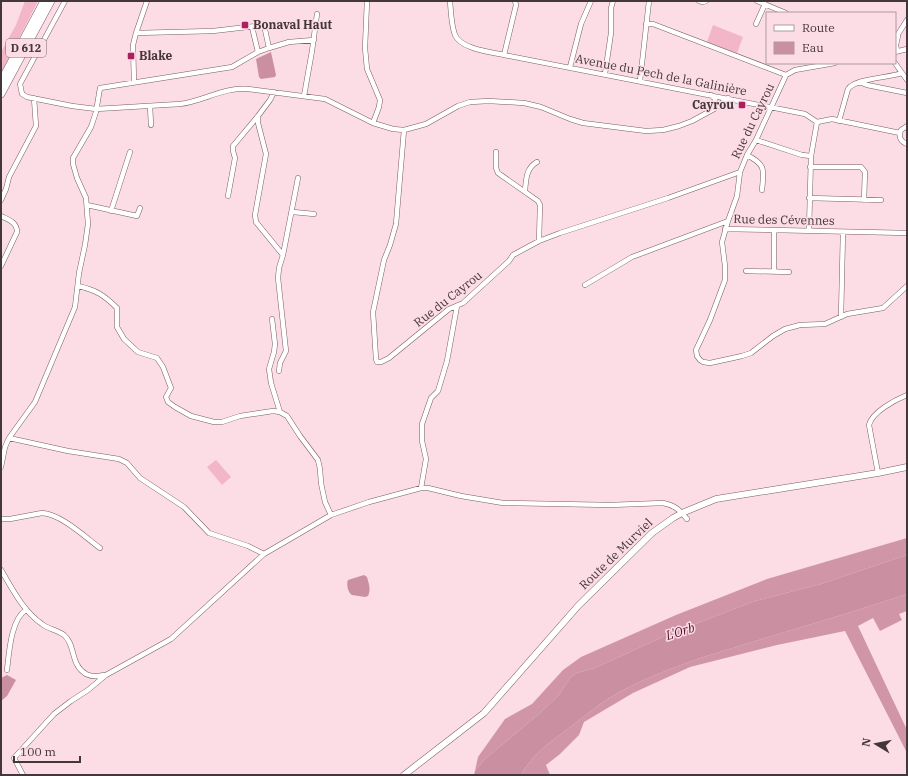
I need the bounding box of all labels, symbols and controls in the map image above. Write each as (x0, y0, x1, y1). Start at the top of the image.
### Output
legend (766, 12, 896, 64)
place label: Bonaval Haut (253, 17, 332, 32)
marker: Bonaval Haut (240, 20, 250, 30)
text: Route (802, 20, 835, 35)
road number: D 612 (6, 39, 46, 57)
text: Eau (802, 40, 824, 55)
place label: Blake (139, 48, 172, 63)
marker: Blake (126, 51, 136, 61)
street label: Avenue du Pech de la Galinière (574, 51, 748, 99)
street label: Rue du Cayrou (728, 80, 778, 161)
place label: Cayrou (692, 97, 734, 112)
marker: Cayrou (737, 100, 747, 110)
street label: Rue des Cévennes (733, 211, 835, 228)
street label: Rue du Cayrou (411, 267, 485, 330)
street label: Route de Murviel (576, 515, 656, 592)
water label: L'Orb (662, 619, 697, 644)
north arrow (856, 724, 896, 764)
text: N (859, 736, 874, 748)
scale bar (14, 738, 80, 764)
text: 100 m (20, 744, 56, 759)

